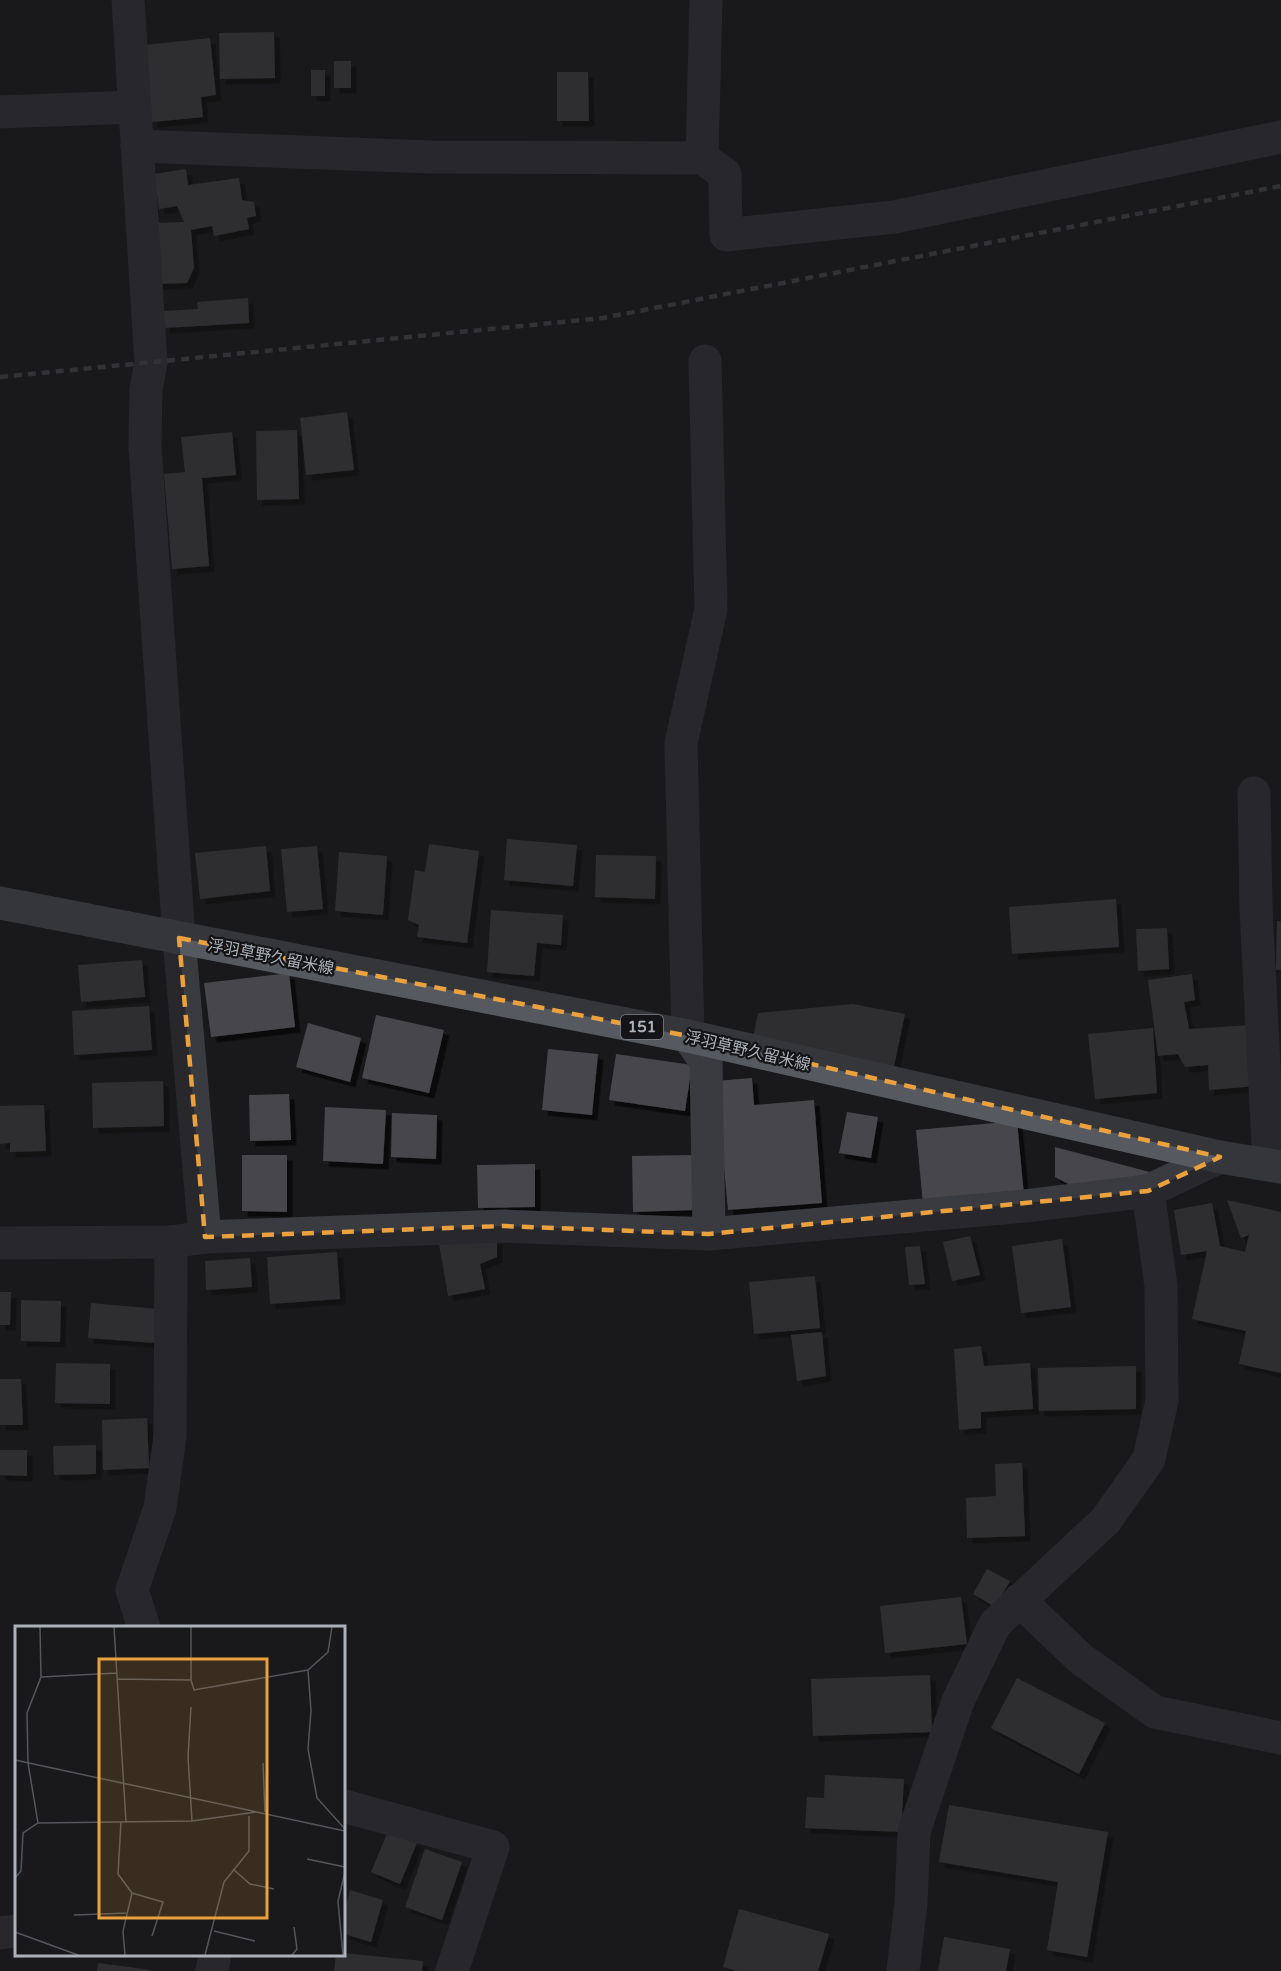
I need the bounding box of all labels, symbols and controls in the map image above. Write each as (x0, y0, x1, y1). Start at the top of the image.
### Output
street label: 浮羽草野久留米線 (206, 935, 336, 979)
road number: 151 (621, 1015, 663, 1039)
street label: 浮羽草野久留米線 (683, 1027, 812, 1075)
inset map (15, 1626, 345, 1956)

